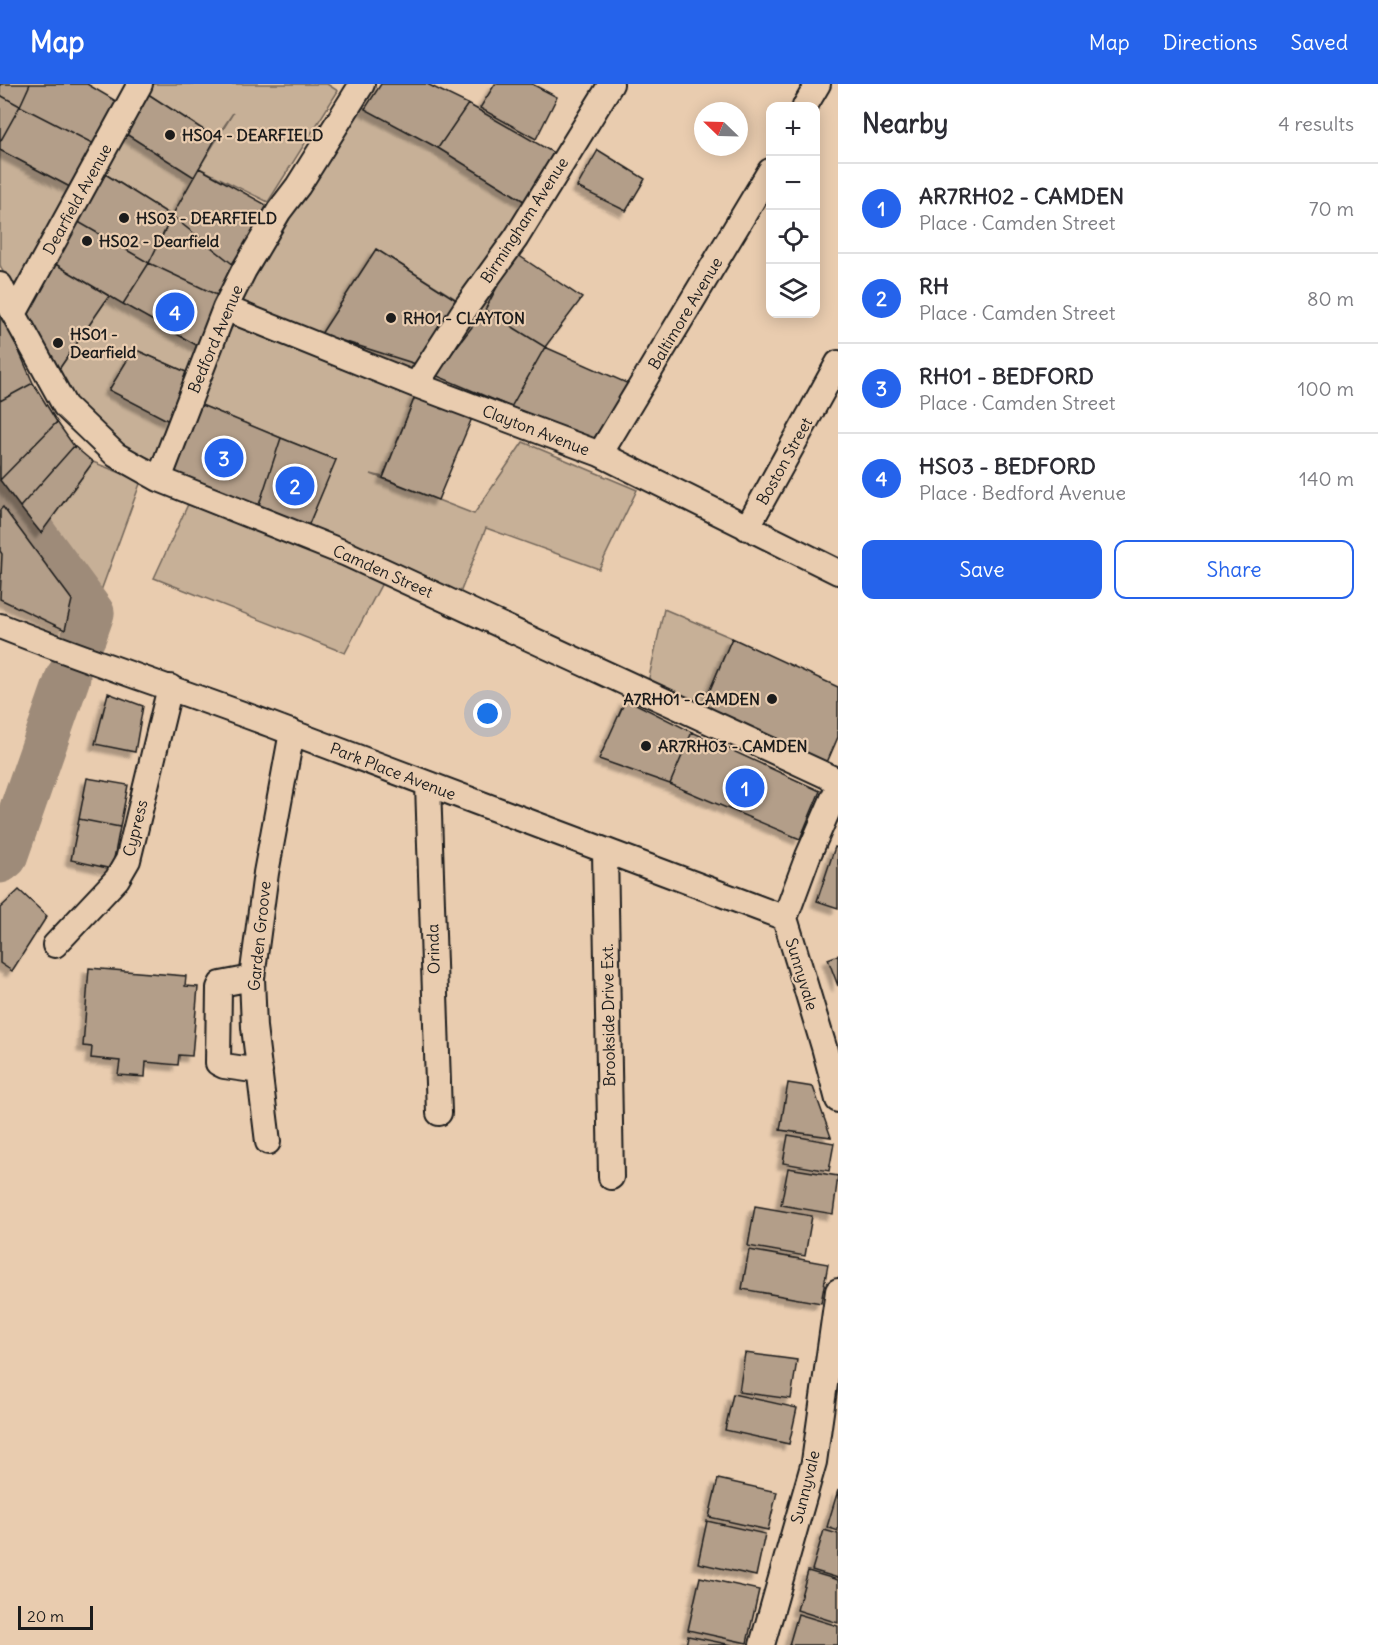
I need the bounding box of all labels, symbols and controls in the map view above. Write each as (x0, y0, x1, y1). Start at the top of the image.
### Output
text: Map (30, 24, 84, 60)
text: Map (1089, 29, 1130, 56)
text: Directions (1163, 29, 1257, 56)
text: Saved (1290, 29, 1348, 56)
north arrow (694, 102, 748, 156)
map controls (766, 102, 820, 318)
button: + (766, 102, 820, 156)
text: Nearby (862, 107, 948, 140)
text: 4 results (1278, 111, 1354, 136)
place label: HS04 - DEARFIELD (182, 125, 323, 145)
marker: HS04 - DEARFIELD (163, 128, 177, 142)
street label: Dearfield Avenue (38, 140, 116, 258)
street label: Birmingham Avenue (476, 153, 572, 287)
button: − (766, 156, 820, 210)
text: AR7RH02 - CAMDEN (919, 182, 1124, 210)
text: 1 (878, 196, 885, 221)
text: 70 m (1309, 196, 1354, 221)
place label: HS03 - DEARFIELD (136, 208, 277, 228)
button: locate (766, 210, 820, 264)
text: Place · Camden Street (919, 210, 1116, 235)
marker: HS03 - DEARFIELD (117, 211, 131, 225)
place label: HS02 - Dearfield (99, 231, 220, 251)
marker: HS02 - Dearfield (80, 234, 94, 248)
street label: Baltimore Avenue (644, 253, 726, 373)
button: layers (766, 264, 820, 318)
text: RH (919, 272, 949, 300)
street label: Bedford Avenue (183, 282, 247, 396)
text: 2 (876, 286, 887, 311)
text: 80 m (1307, 286, 1354, 311)
pin: 4 (156, 290, 195, 334)
text: Place · Camden Street (919, 300, 1116, 325)
place label: RH01 - CLAYTON (403, 308, 525, 328)
marker: RH01 - CLAYTON (384, 311, 398, 325)
place label: HS01 - Dearfield (70, 324, 137, 362)
marker: HS01 - Dearfield (51, 336, 65, 350)
text: RH01 - BEDFORD (919, 362, 1094, 390)
text: 3 (876, 376, 887, 401)
text: 100 m (1297, 376, 1354, 401)
text: Place · Camden Street (919, 390, 1116, 415)
street label: Clayton Avenue (480, 400, 592, 460)
street label: Boston Street (752, 413, 817, 508)
pin: 3 (204, 436, 244, 481)
text: HS03 - BEDFORD (919, 452, 1096, 480)
pin: 2 (276, 464, 314, 508)
text: 4 (876, 466, 887, 491)
text: 140 m (1299, 466, 1354, 491)
text: Place · Bedford Avenue (919, 480, 1126, 505)
street label: Camden Street (330, 540, 437, 602)
button: Save (862, 540, 1102, 599)
button: Share (1114, 540, 1354, 599)
place label: A7RH01 - CAMDEN (623, 689, 760, 709)
marker: A7RH01 - CAMDEN (765, 692, 779, 706)
your location (473, 699, 502, 728)
place label: AR7RH03 - CAMDEN (658, 736, 808, 756)
street label: Park Place Avenue (327, 738, 459, 804)
marker: AR7RH03 - CAMDEN (639, 739, 653, 753)
pin: 1 (726, 766, 764, 810)
street label: Cypress (118, 798, 152, 858)
street label: Garden Groove (243, 880, 275, 992)
street label: Orinda (422, 924, 444, 974)
street label: Sunnyvale (782, 935, 822, 1013)
street label: Brookside Drive Ext. (597, 943, 619, 1087)
street label: Sunnyvale (786, 1448, 824, 1526)
scale bar (18, 1603, 93, 1630)
text: 20 m (27, 1606, 64, 1626)

